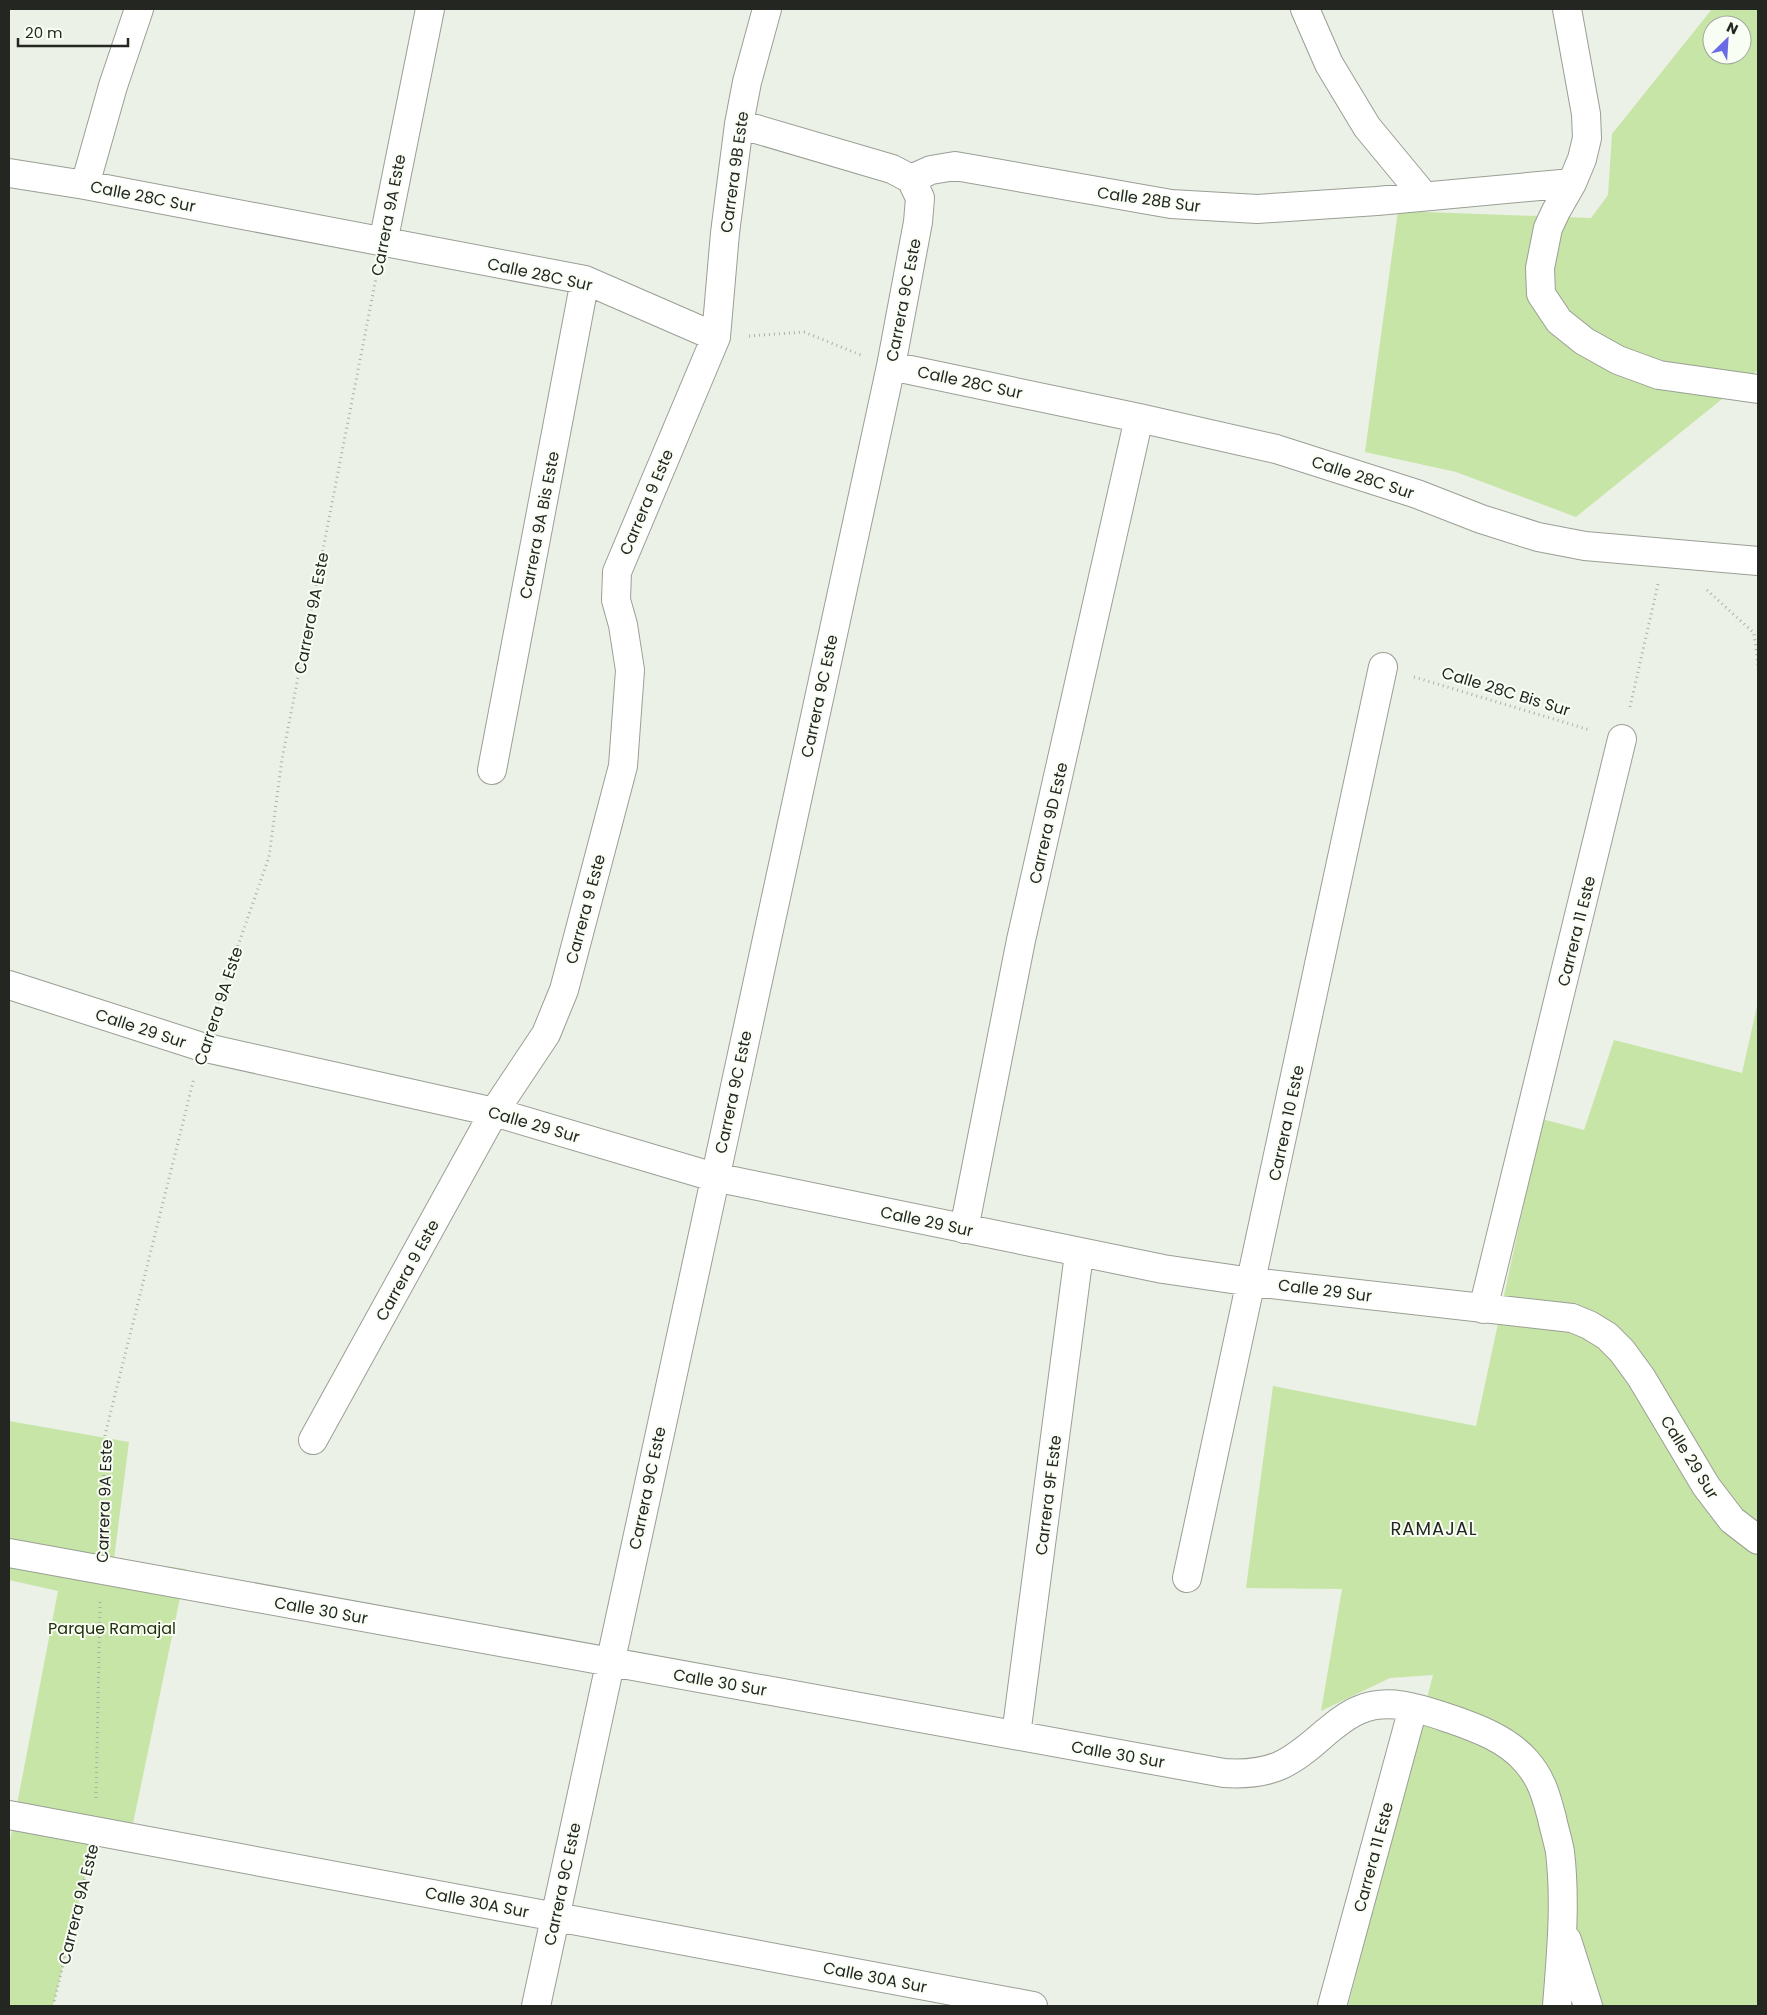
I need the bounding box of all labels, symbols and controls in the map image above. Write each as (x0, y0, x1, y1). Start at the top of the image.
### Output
scale bar (18, 15, 128, 47)
north arrow (1702, 15, 1752, 65)
text: N (1723, 17, 1741, 40)
text: 20 m (25, 22, 63, 43)
street label: Carrera 9B Este (715, 110, 754, 234)
street label: Carrera 9A Este (365, 152, 412, 278)
street label: Calle 28C Sur (88, 175, 198, 218)
street label: Calle 28B Sur (1096, 181, 1202, 218)
street label: Carrera 9C Este (880, 236, 927, 364)
street label: Calle 28C Sur (485, 252, 595, 297)
street label: Calle 28C Sur (915, 360, 1025, 405)
street label: Carrera 9 Este (614, 446, 679, 559)
street label: Carrera 9A Bis Este (514, 449, 565, 601)
street label: Calle 28C Sur (1309, 450, 1417, 505)
street label: Carrera 9A Este (288, 550, 335, 676)
street label: Carrera 9C Este (795, 632, 844, 760)
street label: Calle 28C Bis Sur (1439, 661, 1573, 722)
street label: Carrera 9D Este (1023, 760, 1074, 886)
street label: Carrera 9 Este (560, 852, 611, 967)
street label: Carrera 11 Este (1552, 873, 1601, 989)
street label: Carrera 9A Este (188, 944, 249, 1068)
street label: Calle 29 Sur (92, 1003, 189, 1054)
street label: Carrera 9C Este (709, 1028, 758, 1156)
street label: Carrera 10 Este (1263, 1063, 1310, 1183)
street label: Calle 29 Sur (485, 1100, 582, 1149)
street label: Calle 29 Sur (878, 1200, 975, 1243)
street label: Carrera 9 Este (370, 1215, 445, 1325)
street label: Calle 29 Sur (1277, 1273, 1373, 1308)
street label: Calle 29 Sur (1655, 1411, 1724, 1503)
street label: Carrera 9C Este (623, 1424, 672, 1552)
street label: Carrera 9F Este (1030, 1434, 1067, 1556)
street label: Carrera 9A Este (91, 1439, 118, 1563)
district label: RAMAJAL (1390, 1516, 1478, 1541)
street label: Calle 30 Sur (272, 1591, 370, 1630)
park label: Parque Ramajal (48, 1617, 176, 1640)
street label: Calle 30 Sur (671, 1663, 769, 1702)
street label: Calle 30 Sur (1069, 1735, 1167, 1774)
street label: Carrera 11 Este (1348, 1800, 1399, 1915)
street label: Carrera 9C Este (538, 1820, 587, 1948)
street label: Carrera 9A Este (52, 1841, 105, 1967)
street label: Calle 30A Sur (423, 1881, 531, 1924)
street label: Calle 30A Sur (821, 1956, 929, 1999)

